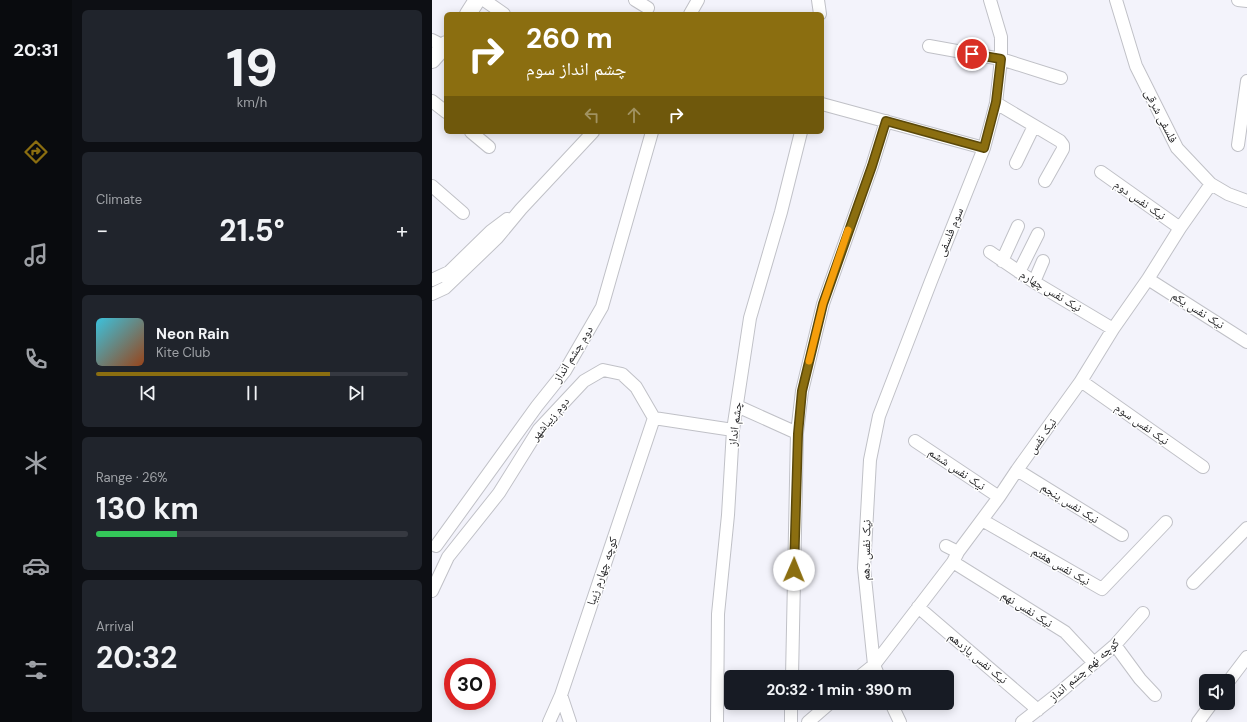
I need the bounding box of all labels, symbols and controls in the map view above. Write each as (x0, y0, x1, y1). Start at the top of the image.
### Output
text: 260 m (526, 20, 613, 57)
icon: right (460, 28, 512, 80)
text: 19 (226, 34, 278, 102)
pin (955, 37, 989, 71)
text: 20:31 (14, 38, 58, 62)
icon: arrive (961, 43, 983, 65)
text: چشم انداز سوم (526, 57, 627, 81)
street label: فلسفی شرقی (1141, 87, 1181, 145)
text: km/h (237, 94, 267, 111)
icon: left (581, 104, 603, 126)
icon: ahead (623, 104, 645, 126)
icon: right (665, 104, 687, 126)
icon: directions (22, 138, 50, 166)
street label: نیک نفس دوم (1111, 176, 1169, 224)
text: Climate (96, 191, 142, 208)
street label: سوم فلسفی (933, 205, 967, 259)
text: 21.5° (219, 211, 285, 250)
text: − (96, 216, 108, 245)
text: + (396, 216, 408, 245)
icon: music (22, 241, 50, 269)
street label: نیک نفس چهارم (1017, 266, 1085, 316)
street label: نیک نفس یکم (1169, 287, 1227, 333)
street label: دوم چشم انداز (549, 323, 597, 386)
text: Neon Rain (156, 324, 229, 344)
text: Kite Club (156, 344, 210, 361)
icon: phone (22, 345, 50, 373)
icon: previous (137, 382, 159, 404)
icon: pause (241, 382, 263, 404)
icon: next (345, 382, 367, 404)
street label: دوم زیباشهر (526, 394, 573, 445)
street label: نیک نفس سوم (1112, 399, 1172, 449)
street label: چشم انداز (724, 401, 746, 448)
street label: نیک نفس (1024, 415, 1060, 457)
street label: نیک نفس ششم (925, 444, 989, 494)
icon: climate (22, 449, 50, 477)
text: Range · 26% (96, 469, 168, 486)
street label: نیک نفس پنجم (1038, 479, 1102, 527)
text: 130 km (96, 489, 199, 528)
street label: نیک نفس دهم (857, 519, 875, 581)
street label: کوچه چهارم زیبا (583, 535, 621, 607)
street label: نیک نفس هفتم (1029, 543, 1093, 589)
position arrow (773, 549, 815, 591)
icon: car (22, 552, 50, 580)
street label: نیک نفس نهم (998, 587, 1056, 631)
text: Arrival (96, 618, 134, 635)
street label: نیک نفس یازدهم (945, 629, 1011, 687)
street label: کوچه نهم چشم انداز (1045, 635, 1123, 706)
text: 20:32 (96, 638, 177, 677)
icon: filters (22, 656, 50, 684)
speed limit sign: 30 (444, 658, 496, 710)
map controls (1199, 674, 1235, 710)
button: sound (1199, 674, 1235, 710)
text: 20:32 · 1 min · 390 m (766, 680, 912, 700)

